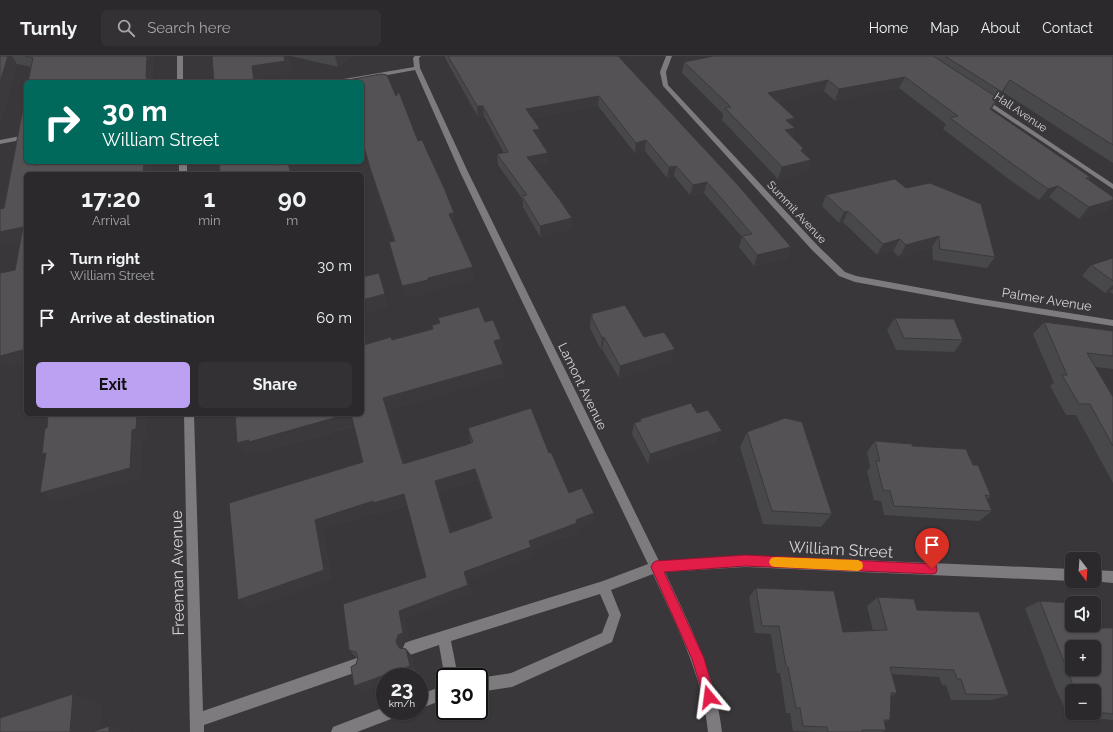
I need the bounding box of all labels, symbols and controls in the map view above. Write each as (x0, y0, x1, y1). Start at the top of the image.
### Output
search box (101, 10, 381, 46)
text: Turnly (20, 17, 77, 39)
icon: search (115, 17, 137, 39)
text: Search here (147, 19, 231, 37)
text: Home (869, 20, 908, 36)
text: Map (930, 20, 959, 36)
text: About (981, 20, 1020, 36)
text: Contact (1042, 20, 1093, 36)
street label: Hall Avenue (992, 90, 1050, 135)
text: 30 m (102, 95, 168, 128)
icon: right (36, 96, 88, 148)
text: William Street (102, 129, 219, 150)
street label: Summit Avenue (764, 178, 829, 247)
text: 17:20 (81, 184, 141, 213)
text: 1 (203, 184, 215, 213)
text: 90 (278, 184, 307, 213)
text: Arrival (92, 213, 130, 228)
text: min (198, 213, 221, 228)
text: m (286, 213, 298, 228)
text: Turn right (70, 250, 140, 268)
icon: right (36, 255, 58, 277)
text: 30 m (317, 257, 352, 275)
text: William Street (70, 268, 155, 283)
street label: Palmer Avenue (1001, 285, 1093, 314)
icon: arrive (36, 307, 58, 329)
text: Arrive at destination (70, 309, 215, 327)
text: 60 m (316, 309, 352, 327)
street label: Lamont Avenue (555, 340, 610, 432)
button: Exit (36, 362, 190, 408)
button: Share (198, 362, 352, 408)
street label: Freeman Avenue (167, 510, 188, 636)
pin (915, 528, 949, 569)
icon: arrive (921, 534, 943, 556)
street label: William Street (788, 537, 894, 562)
north arrow (1065, 552, 1101, 588)
map controls (1065, 552, 1101, 720)
button: sound (1065, 596, 1101, 632)
button: + (1065, 640, 1101, 676)
speed limit sign: 30 (436, 668, 488, 720)
position arrow (688, 676, 730, 718)
text: 23 (391, 677, 413, 701)
button: − (1065, 684, 1101, 720)
text: km/h (389, 698, 415, 709)

